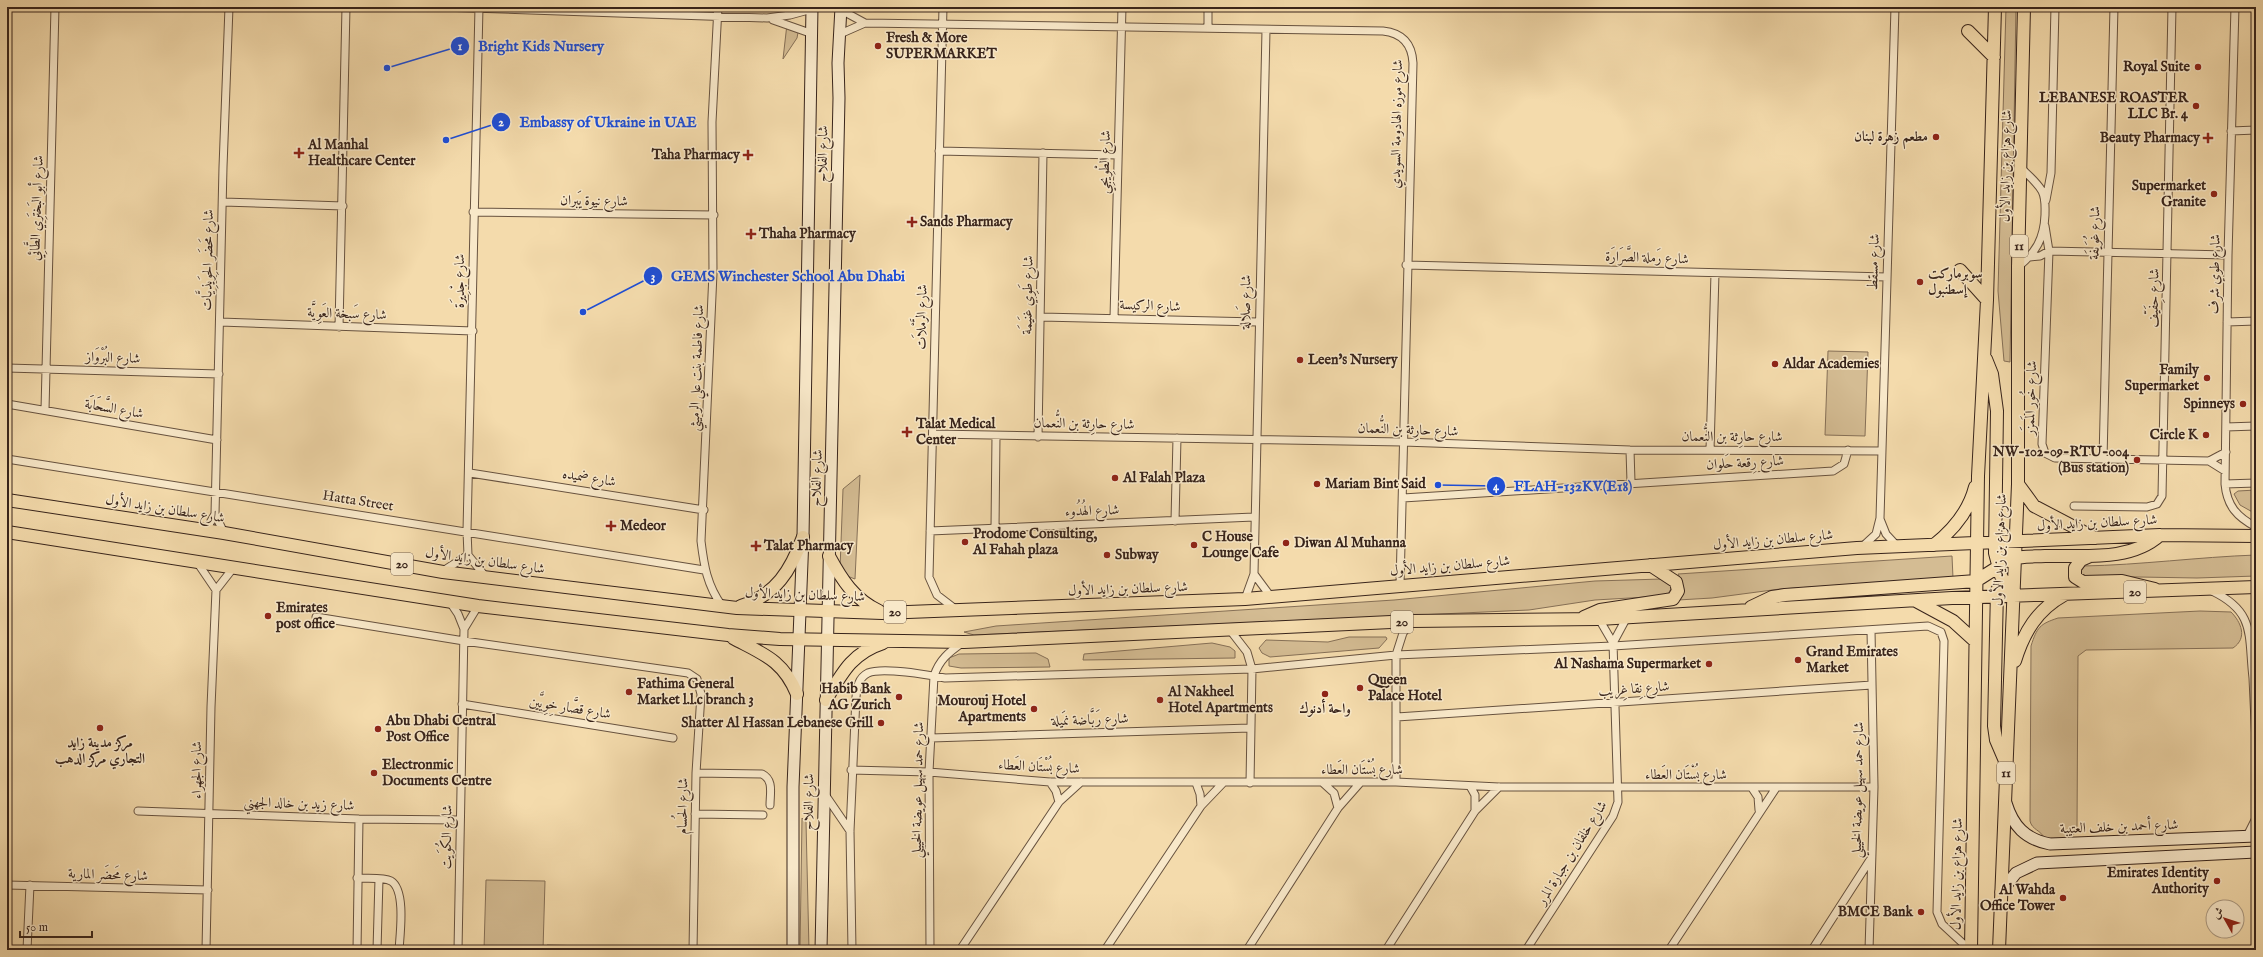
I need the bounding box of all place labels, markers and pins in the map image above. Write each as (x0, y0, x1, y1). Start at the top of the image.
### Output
place label: Fresh & More SUPERMARKET (886, 29, 997, 63)
callout: Bright Kids Nursery (450, 32, 612, 59)
marker: Fresh & More SUPERMARKET (873, 41, 883, 51)
place label: Royal Suite (2123, 58, 2191, 76)
marker: Royal Suite (2193, 62, 2203, 72)
place label: LEBANESE ROASTER LLC Br. 4 (2039, 89, 2189, 123)
marker: LEBANESE ROASTER LLC Br. 4 (2191, 101, 2201, 111)
callout: Embassy of Ukraine in UAE (491, 108, 704, 135)
place label: مطعم زهرة لبنان (1854, 128, 1928, 149)
place label: Beauty Pharmacy (2100, 129, 2201, 147)
marker: مطعم زهرة لبنان (1931, 132, 1941, 142)
marker: Beauty Pharmacy (2203, 133, 2213, 143)
place label: Al Manhal Healthcare Center (307, 136, 416, 170)
place label: Taha Pharmacy (651, 146, 741, 164)
marker: Al Manhal Healthcare Center (293, 147, 305, 159)
marker: Taha Pharmacy (743, 150, 753, 160)
place label: Supermarket Granite (2132, 177, 2207, 211)
marker: Supermarket Granite (2209, 189, 2219, 199)
place label: Sands Pharmacy (920, 213, 1014, 231)
marker: Sands Pharmacy (907, 217, 917, 227)
place label: Thaha Pharmacy (758, 225, 857, 243)
marker: Thaha Pharmacy (746, 229, 756, 239)
callout: GEMS Winchester School Abu Dhabi (643, 262, 913, 289)
place label: سوبرماركت إسطنبول (1928, 265, 1983, 299)
marker: سوبرماركت إسطنبول (1915, 277, 1925, 287)
place label: Leen's Nursery (1308, 351, 1399, 369)
marker: Leen's Nursery (1295, 355, 1305, 365)
place label: Aldar Academies (1782, 355, 1879, 373)
marker: Aldar Academies (1770, 359, 1780, 369)
place label: Family Supermarket (2125, 361, 2200, 395)
marker: Family Supermarket (2202, 373, 2212, 383)
place label: Spinneys (2183, 395, 2235, 413)
marker: Spinneys (2238, 399, 2248, 409)
place label: Talat Medical Center (915, 415, 997, 449)
marker: Talat Medical Center (901, 426, 913, 438)
place label: Circle K (2150, 426, 2199, 444)
marker: Circle K (2201, 430, 2211, 440)
place label: NW-102-09-RTU-004 (Bus station) (1992, 443, 2130, 477)
marker: NW-102-09-RTU-004 (Bus station) (2132, 455, 2142, 465)
place label: Al Falah Plaza (1122, 469, 1206, 487)
marker: Al Falah Plaza (1110, 473, 1120, 483)
callout: FLAH-132KV(E18) (1486, 473, 1640, 500)
place label: Mariam Bint Said (1325, 475, 1426, 493)
marker: Mariam Bint Said (1312, 479, 1322, 489)
place label: Medeor (620, 517, 667, 535)
marker: Medeor (605, 520, 617, 532)
place label: Prodome Consulting, Al Fahah plaza (972, 525, 1098, 559)
place label: C House Lounge Cafe (1202, 528, 1279, 562)
place label: Diwan Al Muhanna (1294, 534, 1407, 552)
place label: Talat Pharmacy (763, 537, 855, 555)
marker: Prodome Consulting, Al Fahah plaza (960, 537, 970, 547)
marker: Diwan Al Muhanna (1281, 538, 1291, 548)
marker: C House Lounge Cafe (1189, 540, 1199, 550)
marker: Talat Pharmacy (751, 541, 761, 551)
place label: Subway (1115, 546, 1160, 564)
marker: Subway (1102, 550, 1112, 560)
place label: Emirates post office (275, 599, 335, 633)
marker: Emirates post office (263, 611, 273, 621)
place label: Grand Emirates Market (1806, 643, 1898, 677)
place label: Al Nashama Supermarket (1553, 655, 1701, 673)
marker: Grand Emirates Market (1793, 655, 1803, 665)
marker: Al Nashama Supermarket (1704, 659, 1714, 669)
place label: Queen Palace Hotel (1368, 671, 1443, 705)
place label: Fathima General Market l.l.c branch 3 (637, 675, 754, 709)
place label: Habib Bank AG Zurich (821, 680, 892, 714)
place label: Al Nakheel Hotel Apartments (1167, 683, 1273, 717)
marker: Queen Palace Hotel (1355, 683, 1365, 693)
marker: Fathima General Market l.l.c branch 3 (624, 687, 634, 697)
marker: واحة أدنوك (1320, 689, 1330, 699)
marker: Habib Bank AG Zurich (894, 692, 904, 702)
place label: Mourouj Hotel Apartments (938, 692, 1027, 726)
marker: Al Nakheel Hotel Apartments (1155, 695, 1165, 705)
place label: واحة أدنوك (1299, 698, 1351, 718)
marker: Mourouj Hotel Apartments (1029, 704, 1039, 714)
place label: Abu Dhabi Central Post Office (385, 712, 497, 746)
place label: Shatter Al Hassan Lebanese Grill (681, 714, 874, 732)
marker: Shatter Al Hassan Lebanese Grill (876, 718, 886, 728)
marker: مركز مدينة زايد التجاري مركز الدهب (95, 723, 105, 733)
marker: Abu Dhabi Central Post Office (373, 724, 383, 734)
place label: مركز مدينة زايد التجاري مركز الدهب (55, 734, 145, 770)
place label: Electronmic Documents Centre (382, 756, 492, 790)
marker: Electronmic Documents Centre (369, 768, 379, 778)
place label: Emirates Identity Authority (2107, 864, 2210, 898)
marker: Emirates Identity Authority (2212, 876, 2222, 886)
place label: Al Wahda Office Tower (1980, 881, 2056, 915)
marker: Al Wahda Office Tower (2058, 893, 2068, 903)
place label: BMCE Bank (1838, 903, 1914, 921)
marker: BMCE Bank (1916, 907, 1926, 917)

